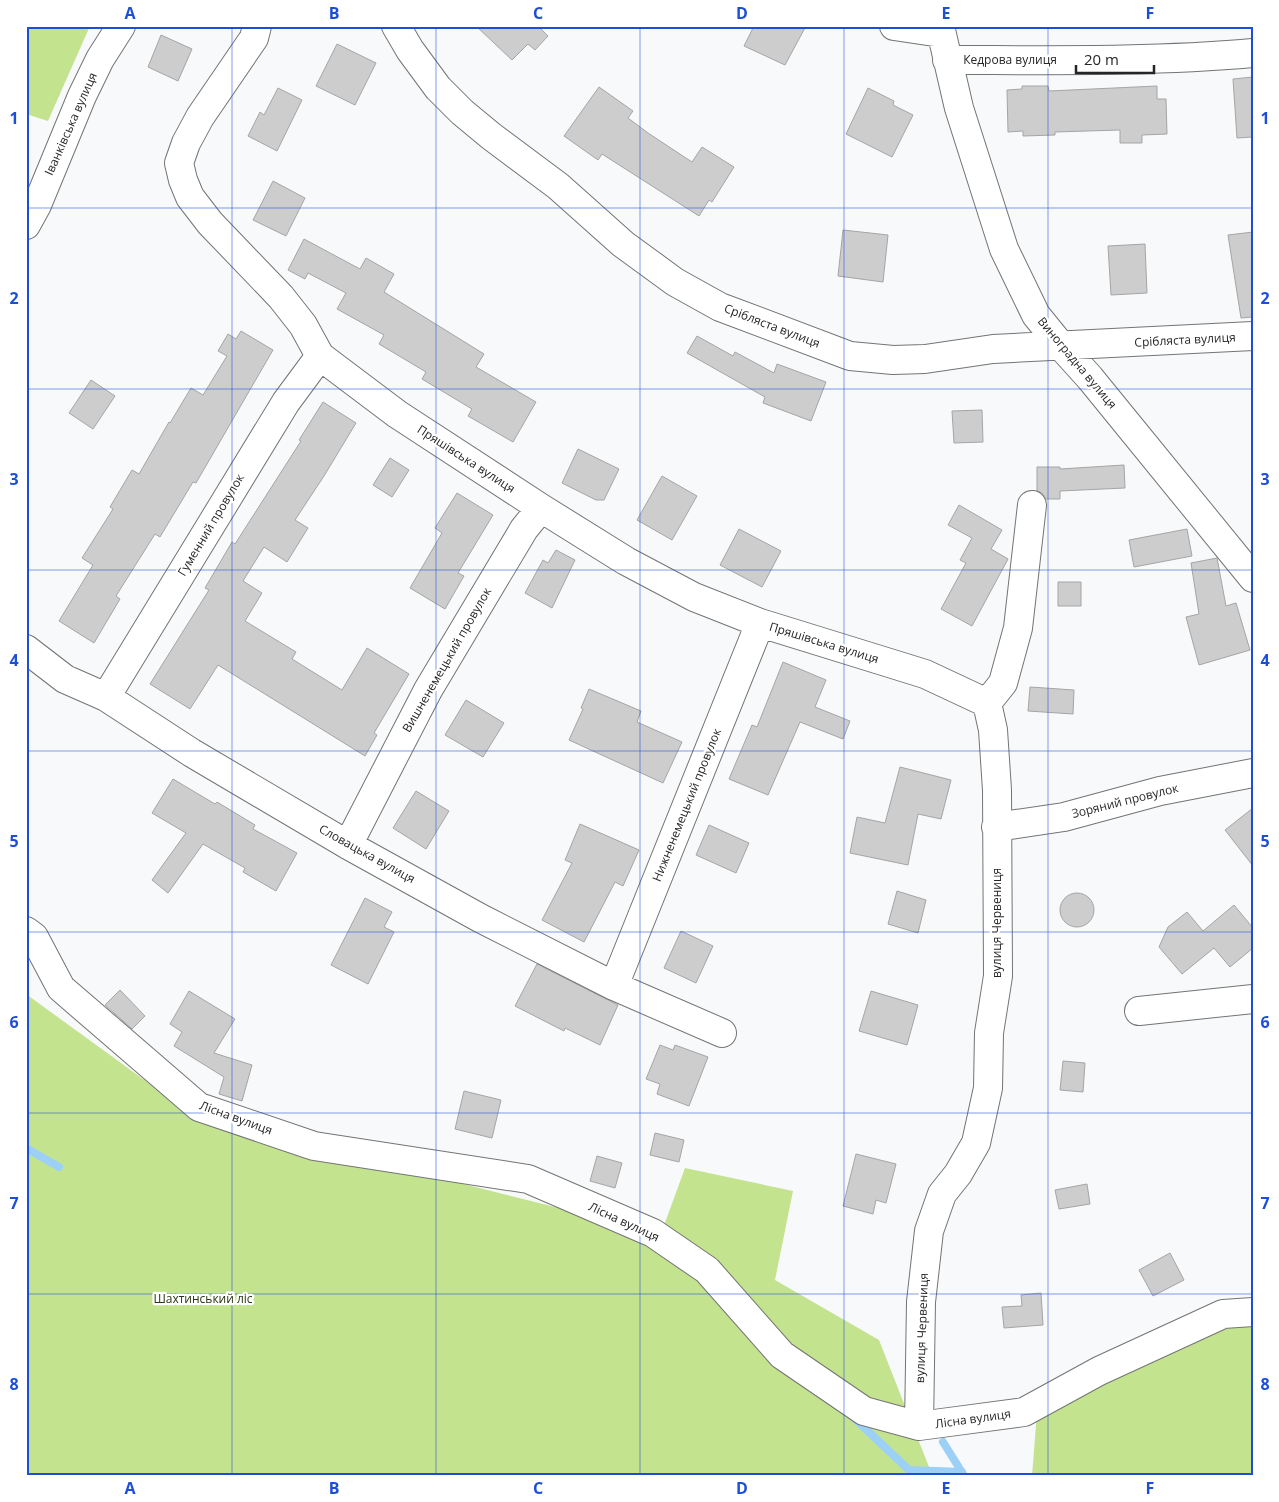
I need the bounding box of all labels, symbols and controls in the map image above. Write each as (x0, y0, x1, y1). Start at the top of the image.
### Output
text: A (124, 2, 136, 24)
text: B (329, 2, 339, 24)
text: C (533, 2, 543, 24)
text: D (736, 2, 748, 24)
text: E (942, 2, 951, 24)
text: F (1146, 2, 1154, 24)
scale bar (1076, 42, 1154, 74)
text: 20 m (1084, 49, 1119, 69)
street label: Кедрова вулиця (963, 51, 1057, 68)
street label: Іванківська вулиця (40, 70, 101, 178)
text: 1 (9, 107, 19, 129)
text: 1 (1260, 107, 1270, 129)
text: 2 (9, 287, 19, 309)
text: 2 (1260, 287, 1270, 309)
street label: Срібляста вулиця (722, 299, 823, 352)
street label: Виноградна вулиця (1034, 313, 1121, 412)
street label: Срібляста вулиця (1134, 328, 1236, 351)
street label: Пряшівська вулиця (414, 420, 519, 497)
text: 3 (9, 468, 19, 490)
text: 3 (1260, 468, 1270, 490)
street label: Гуменний провулок (173, 470, 248, 579)
street label: Вишненемецький провулок (398, 584, 495, 735)
street label: Пряшівська вулиця (767, 618, 881, 667)
text: 4 (9, 649, 19, 671)
text: 4 (1260, 649, 1270, 671)
street label: Нижненемецький провулок (648, 725, 725, 884)
street label: Зоряний провулок (1070, 779, 1181, 822)
street label: Словацька вулиця (316, 820, 418, 887)
text: 5 (9, 830, 19, 852)
text: 5 (1260, 830, 1270, 852)
street label: вулиця Червениця (988, 868, 1005, 978)
text: 6 (9, 1011, 19, 1033)
text: 6 (1260, 1011, 1270, 1033)
street label: Лісна вулиця (197, 1097, 275, 1139)
text: 7 (9, 1192, 19, 1214)
text: 7 (1260, 1192, 1270, 1214)
street label: Лісна вулиця (586, 1198, 662, 1245)
street label: вулиця Червениця (911, 1273, 932, 1383)
park label: Шахтинський ліс (153, 1290, 253, 1307)
text: 8 (9, 1373, 19, 1395)
text: 8 (1260, 1373, 1270, 1395)
street label: Лісна вулиця (934, 1405, 1012, 1432)
text: A (124, 1477, 136, 1499)
text: B (329, 1477, 339, 1499)
text: C (533, 1477, 543, 1499)
text: D (736, 1477, 748, 1499)
text: E (942, 1477, 951, 1499)
text: F (1146, 1477, 1154, 1499)

